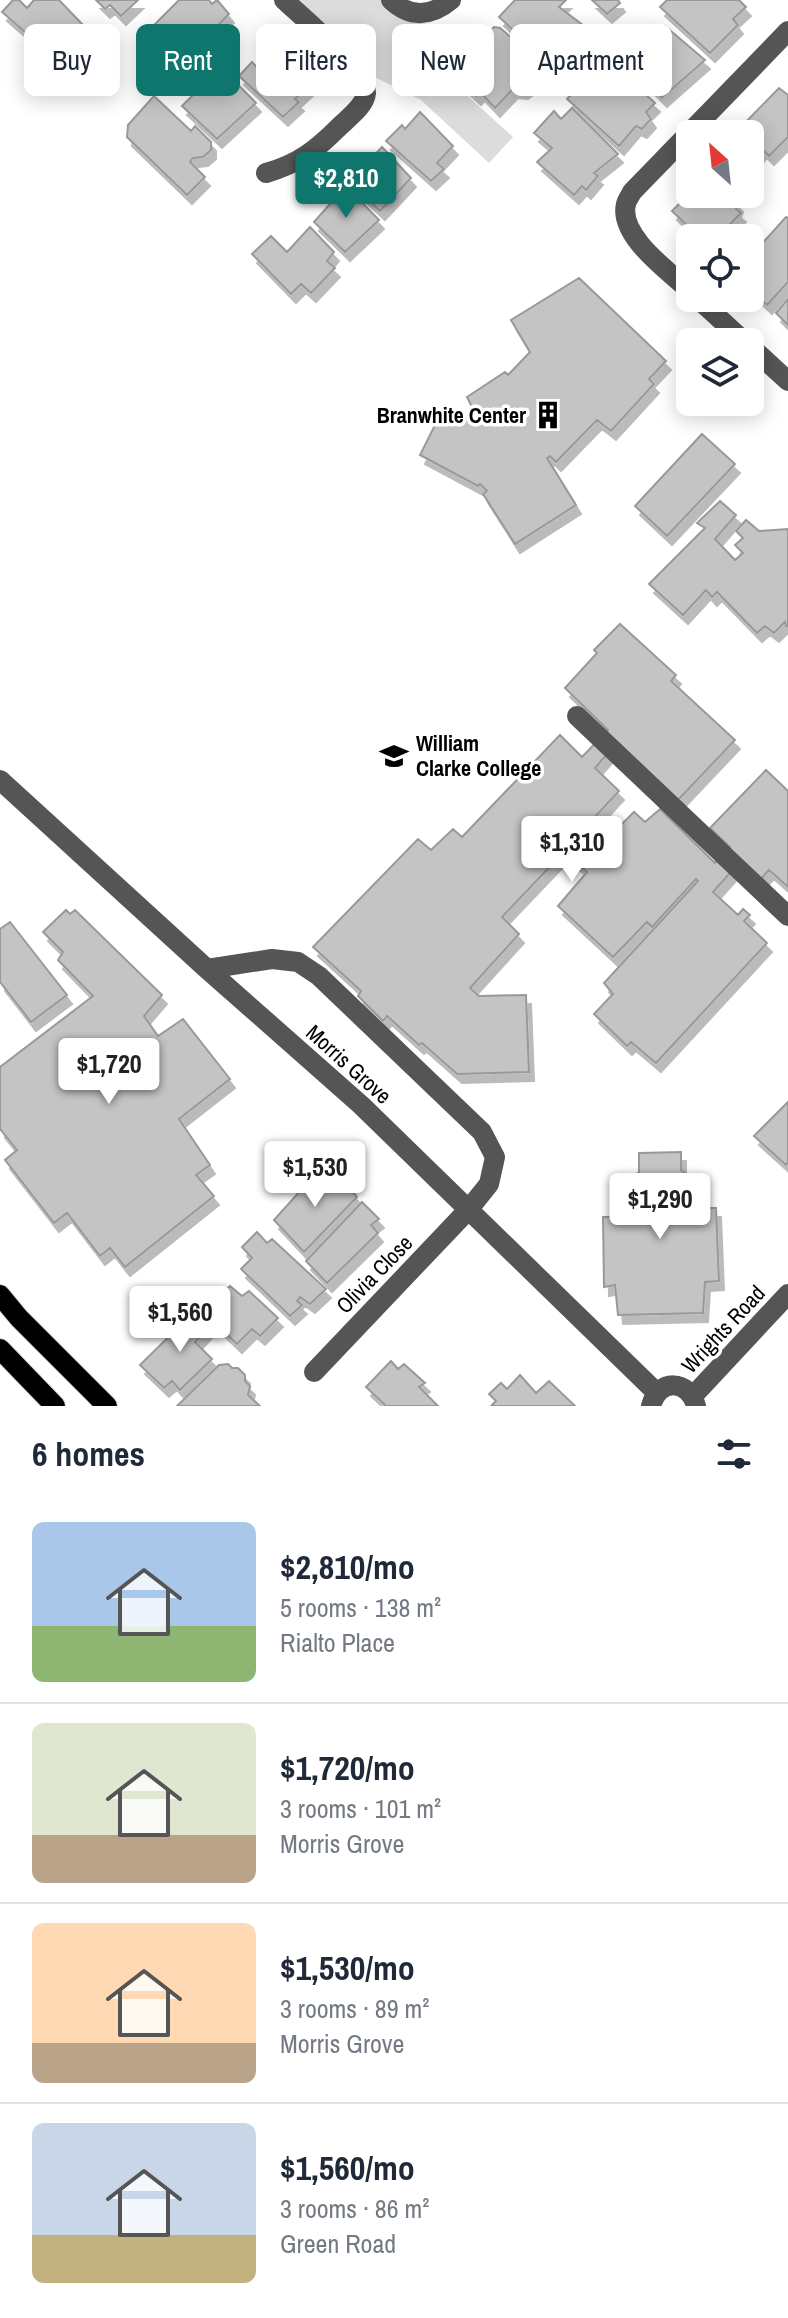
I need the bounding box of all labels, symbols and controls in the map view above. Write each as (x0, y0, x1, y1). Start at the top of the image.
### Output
chip: Buy (24, 24, 120, 96)
chip: Rent (136, 24, 240, 96)
chip: Filters (256, 24, 376, 96)
chip: New (392, 24, 494, 96)
chip: Apartment (510, 24, 672, 96)
north arrow (676, 120, 764, 208)
map controls (676, 120, 764, 416)
pin: $2,810 (281, 152, 411, 220)
text: $2,810 (313, 160, 379, 195)
button: locate (676, 224, 764, 312)
button: layers (676, 328, 764, 416)
place label: Branwhite Center (377, 400, 526, 430)
building icon: Branwhite Center (533, 400, 563, 430)
place label: William Clarke College (416, 728, 541, 783)
school or university icon: William Clarke College (379, 741, 409, 771)
pin: $1,310 (507, 816, 637, 884)
text: $1,310 (539, 824, 605, 859)
street label: Morris Grove (300, 1018, 398, 1110)
pin: $1,720 (44, 1038, 174, 1106)
text: $1,720 (76, 1046, 142, 1081)
pin: $1,530 (250, 1141, 380, 1209)
text: $1,530 (282, 1149, 348, 1184)
pin: $1,290 (595, 1173, 725, 1241)
text: $1,290 (627, 1181, 693, 1216)
street label: Olivia Close (329, 1228, 419, 1320)
street label: Wrights Road (675, 1279, 771, 1379)
pin: $1,560 (115, 1286, 245, 1354)
text: $1,560 (147, 1294, 213, 1329)
text: 6 homes (32, 1431, 145, 1477)
icon: filters (712, 1432, 756, 1476)
text: $2,810/mo (280, 1544, 415, 1590)
icon: home (96, 1554, 192, 1650)
text: 5 rooms · 138 m² (280, 1590, 441, 1625)
text: Rialto Place (280, 1625, 395, 1660)
text: $1,720/mo (280, 1745, 415, 1791)
icon: home (96, 1755, 192, 1851)
text: 3 rooms · 101 m² (280, 1791, 441, 1826)
text: Morris Grove (280, 1826, 404, 1861)
text: $1,530/mo (280, 1945, 415, 1991)
icon: home (96, 1955, 192, 2051)
text: 3 rooms · 89 m² (280, 1991, 429, 2026)
text: Morris Grove (280, 2026, 404, 2061)
text: $1,560/mo (280, 2145, 415, 2191)
icon: home (96, 2155, 192, 2251)
text: 3 rooms · 86 m² (280, 2191, 429, 2226)
text: Green Road (280, 2226, 396, 2261)

